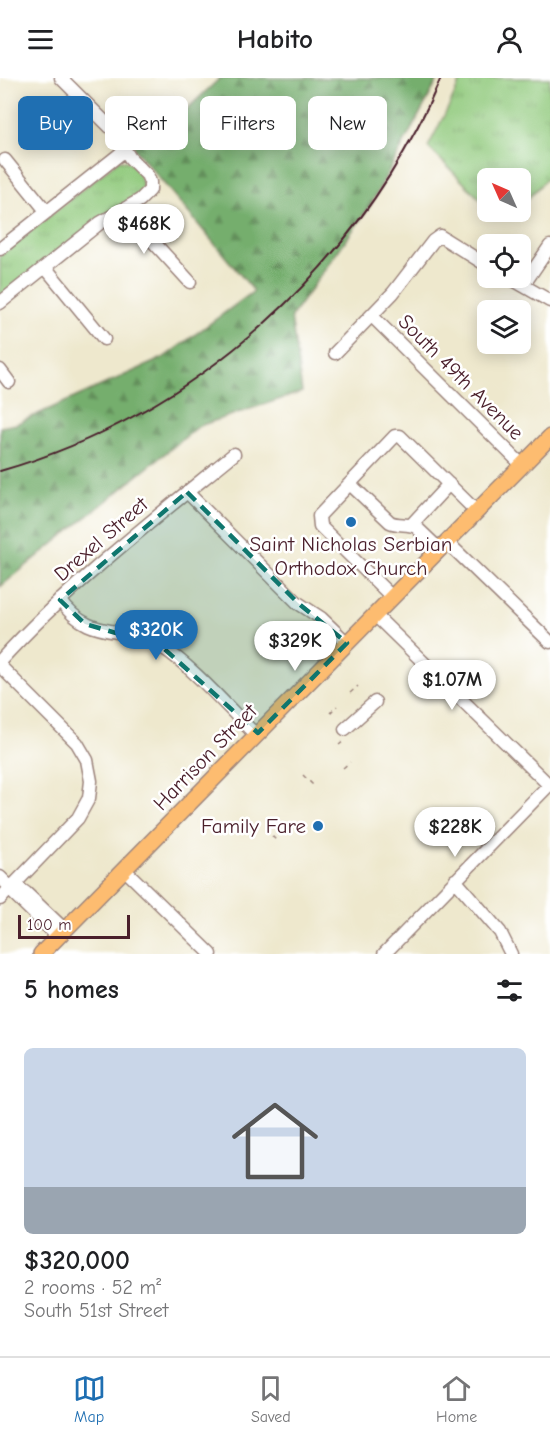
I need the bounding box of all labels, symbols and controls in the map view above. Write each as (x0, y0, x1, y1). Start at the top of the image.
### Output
icon: menu (24, 23, 57, 56)
icon: person (493, 23, 526, 56)
text: Habito (237, 24, 313, 55)
chip: Buy (18, 96, 93, 150)
chip: Rent (105, 96, 188, 150)
chip: Filters (200, 96, 296, 150)
chip: New (308, 96, 387, 150)
north arrow (477, 168, 531, 222)
map controls (477, 168, 531, 354)
pin: $468K (102, 204, 186, 255)
text: $468K (117, 212, 171, 235)
button: locate (477, 234, 531, 288)
button: layers (477, 300, 531, 354)
street label: South 49th Avenue (393, 309, 529, 445)
street label: Drexel Street (49, 491, 153, 586)
marker: Saint Nicholas Serbian Orthodox Church (344, 515, 358, 529)
place label: Saint Nicholas Serbian Orthodox Church (250, 532, 453, 580)
pin: $320K (114, 610, 198, 661)
text: $320K (129, 618, 183, 641)
pin: $329K (253, 621, 337, 672)
text: $329K (268, 629, 322, 652)
pin: $1.07M (403, 660, 501, 711)
text: $1.07M (422, 668, 482, 691)
street label: Harrison Street (148, 698, 262, 815)
pin: $228K (413, 807, 497, 858)
place label: Family Fare (201, 814, 306, 838)
text: $228K (428, 815, 482, 838)
marker: Family Fare (311, 819, 325, 833)
scale bar (18, 912, 130, 940)
text: 100 m (27, 916, 71, 934)
icon: filters (493, 974, 526, 1007)
text: 5 homes (24, 975, 119, 1005)
icon: home (221, 1087, 329, 1195)
text: $320,000 (24, 1246, 130, 1276)
text: 2 rooms · 52 m² (24, 1276, 161, 1299)
text: South 51st Street (24, 1299, 169, 1322)
tab: Map (73, 1372, 106, 1426)
tab: Saved (251, 1372, 291, 1426)
tab: Home (436, 1372, 477, 1426)

